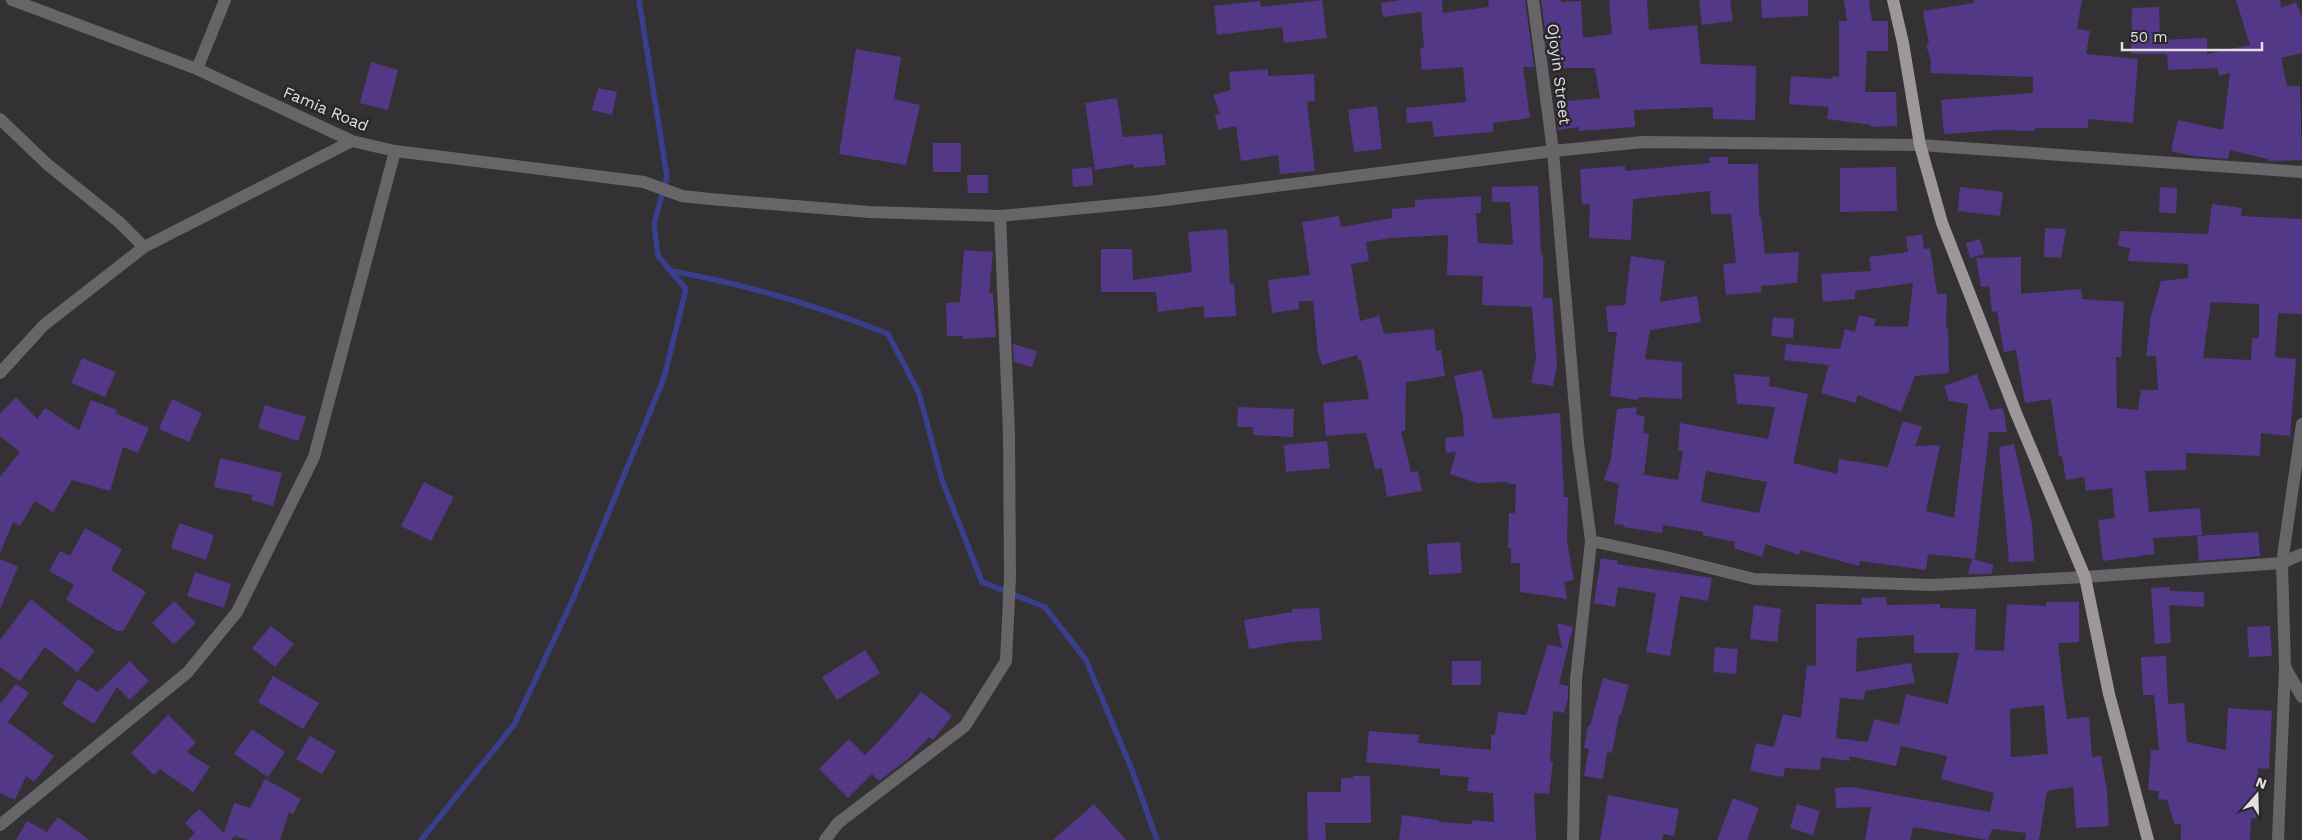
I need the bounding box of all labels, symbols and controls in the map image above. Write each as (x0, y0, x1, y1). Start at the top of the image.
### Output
scale bar (2122, 20, 2262, 52)
street label: Ojoyin Street (1543, 22, 1575, 126)
text: 50 m (2130, 28, 2167, 46)
street label: Famia Road (281, 83, 371, 135)
north arrow (2232, 770, 2282, 820)
text: N (2254, 773, 2269, 792)

